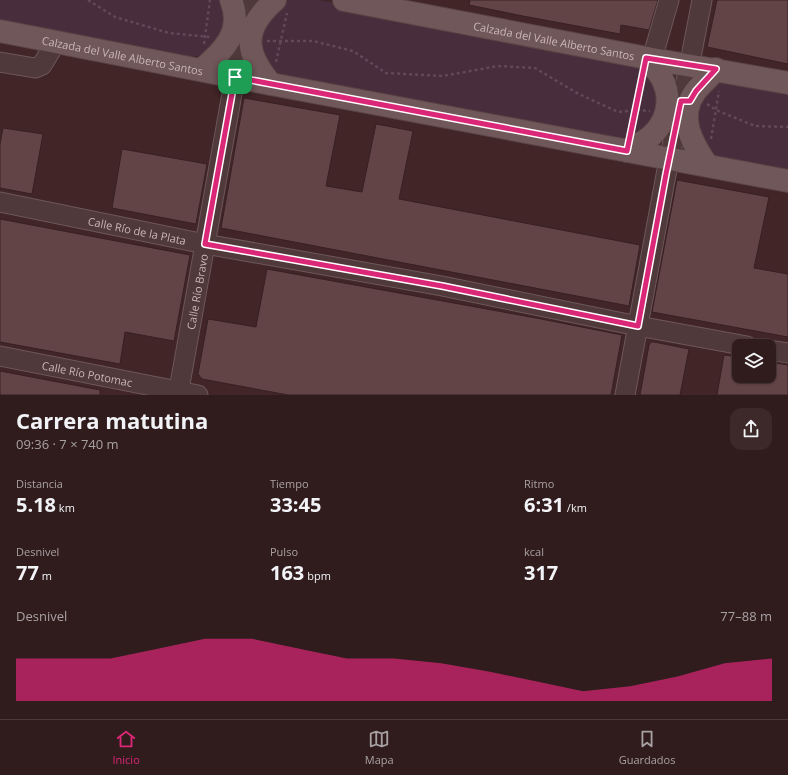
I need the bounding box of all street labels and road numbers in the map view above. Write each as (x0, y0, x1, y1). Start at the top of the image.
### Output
street label: Calzada del Valle Alberto Santos (472, 17, 636, 63)
street label: Calzada del Valle Alberto Santos (41, 32, 205, 78)
street label: Calle Río de la Plata (87, 213, 188, 247)
street label: Calle Río Bravo (182, 252, 211, 331)
street label: Calle Río Potomac (41, 357, 134, 389)

